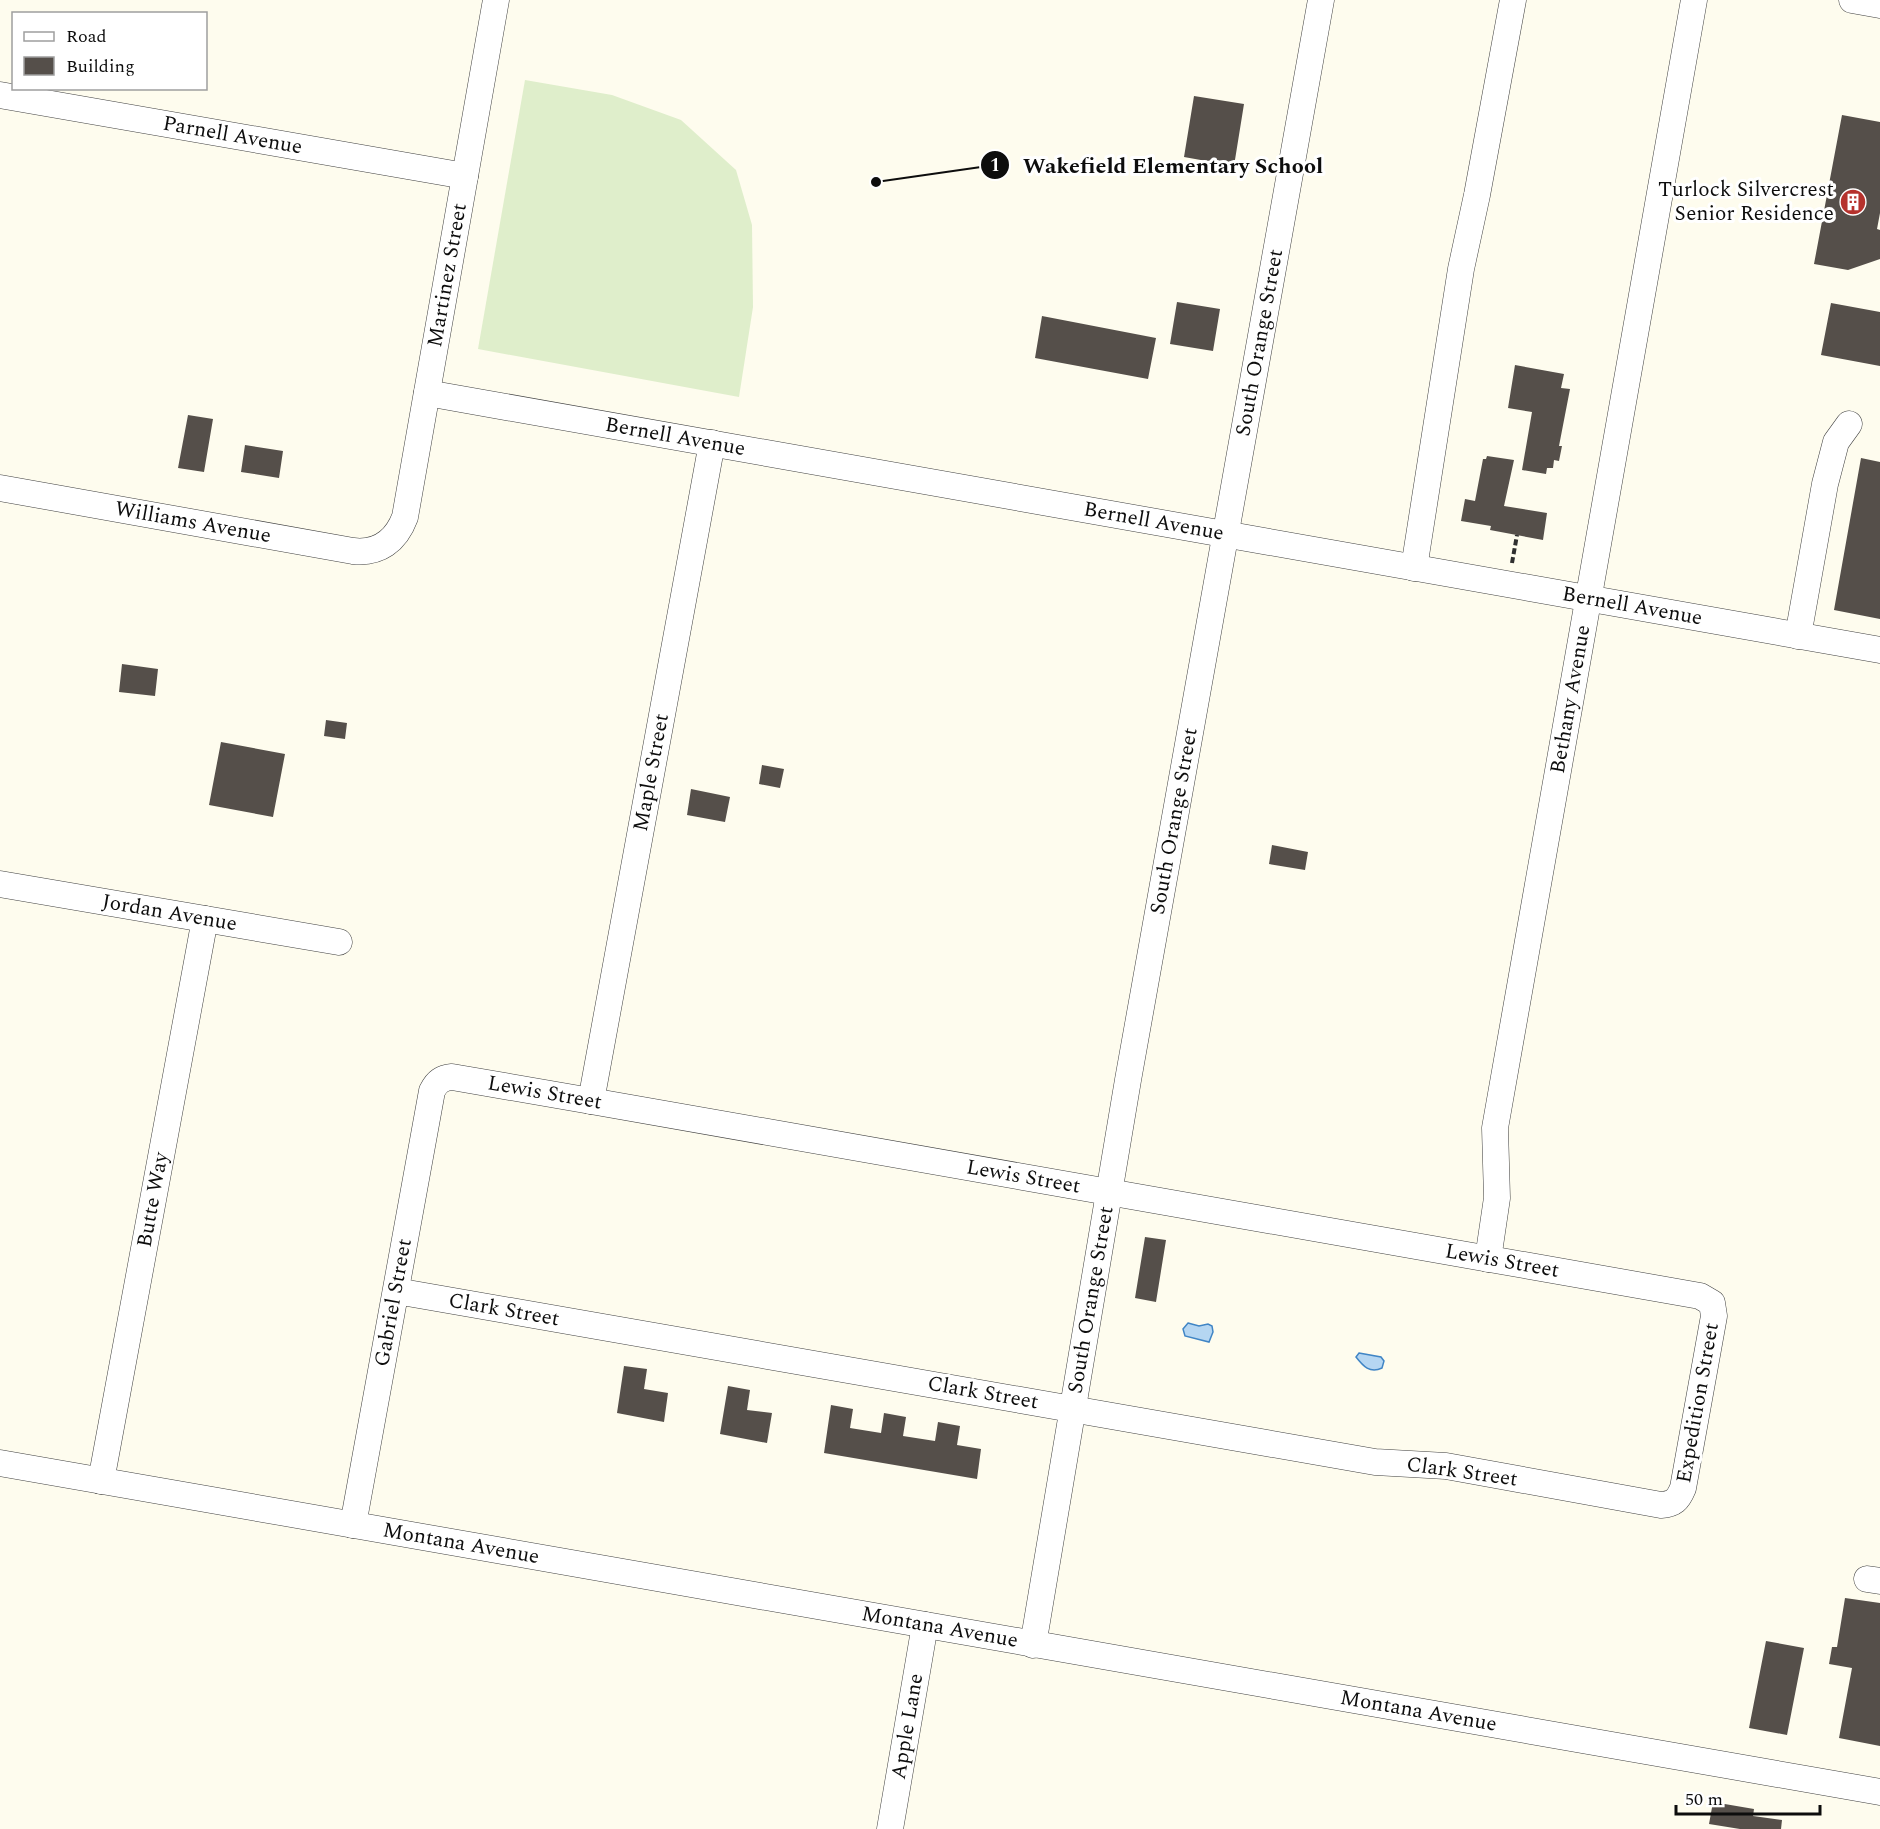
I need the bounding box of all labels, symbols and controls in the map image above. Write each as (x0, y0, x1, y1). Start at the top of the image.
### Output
legend (12, 12, 207, 90)
text: Road (66, 23, 107, 50)
text: Building (66, 53, 135, 80)
street label: Parnell Avenue (160, 108, 305, 163)
callout: Wakefield Elementary School (980, 145, 1335, 185)
text: Wakefield Elementary School (1023, 150, 1323, 183)
text: 1 (990, 152, 1000, 179)
place label: Turlock Silvercrest Senior Residence (1658, 174, 1834, 230)
building icon: Turlock Silvercrest Senior Residence (1838, 187, 1868, 217)
street label: Martinez Street (419, 201, 476, 350)
street label: South Orange Street (1227, 247, 1292, 439)
street label: Bernell Avenue (602, 409, 748, 465)
street label: Williams Avenue (112, 493, 274, 552)
street label: Bernell Avenue (1081, 493, 1226, 550)
street label: Bernell Avenue (1560, 578, 1705, 634)
street label: Bethany Avenue (1542, 622, 1599, 776)
street label: Maple Street (625, 711, 678, 834)
street label: South Orange Street (1142, 725, 1207, 917)
street label: Jordan Avenue (100, 886, 239, 940)
street label: Lewis Street (485, 1067, 604, 1119)
street label: Butte Way (129, 1149, 178, 1250)
street label: Lewis Street (964, 1151, 1083, 1203)
street label: South Orange Street (1060, 1204, 1123, 1396)
street label: Lewis Street (1442, 1235, 1562, 1287)
street label: Gabriel Street (366, 1236, 421, 1369)
street label: Clark Street (446, 1285, 562, 1335)
street label: Expedition Street (1668, 1320, 1728, 1486)
street label: Clark Street (925, 1368, 1041, 1418)
street label: Clark Street (1404, 1448, 1520, 1496)
street label: Montana Avenue (380, 1514, 542, 1573)
street label: Montana Avenue (859, 1598, 1021, 1657)
street label: Apple Lane (883, 1671, 932, 1782)
street label: Montana Avenue (1338, 1682, 1499, 1741)
scale bar (1676, 1778, 1820, 1816)
text: 50 m (1685, 1786, 1723, 1813)

